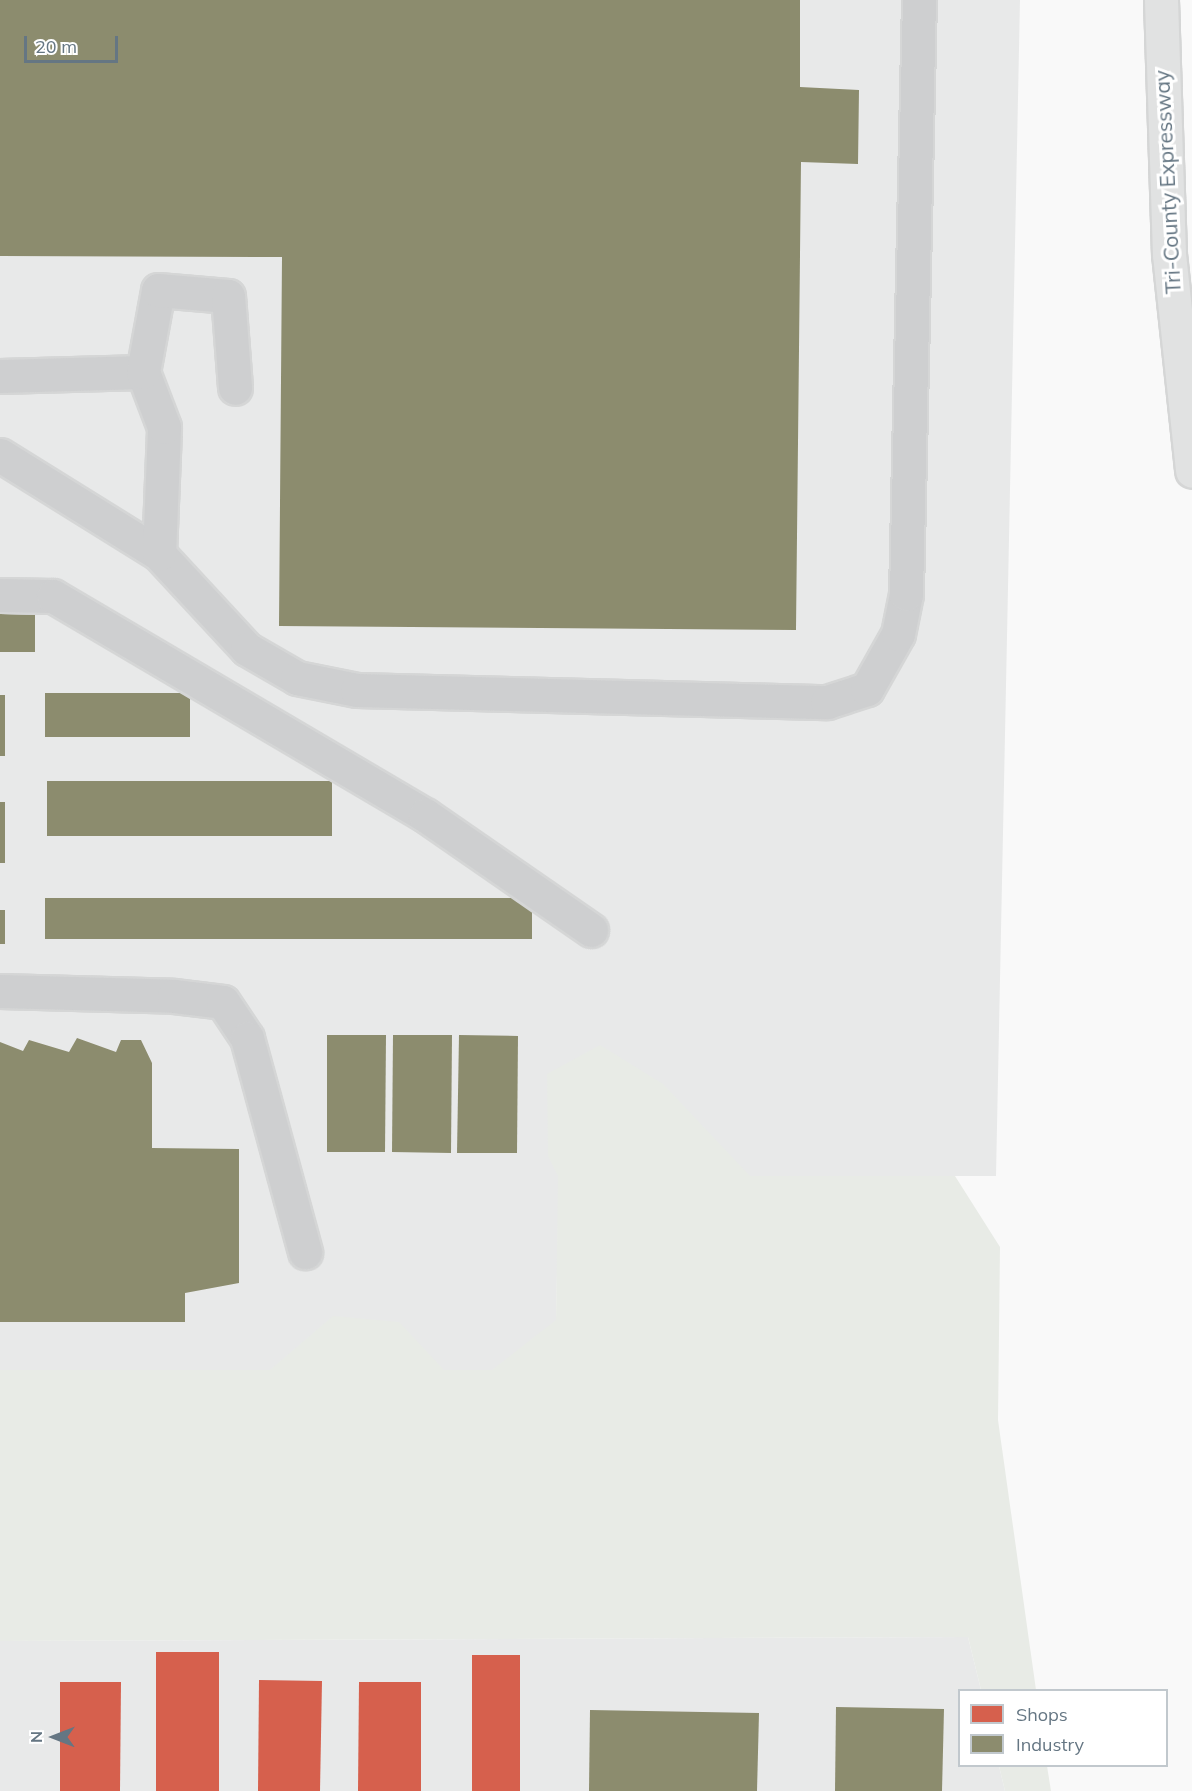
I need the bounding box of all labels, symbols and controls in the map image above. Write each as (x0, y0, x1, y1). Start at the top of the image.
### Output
scale bar (27, 24, 122, 62)
text: 20 m (35, 35, 77, 58)
street label: Tri-County Expressway (1149, 69, 1185, 295)
legend (958, 1689, 1168, 1767)
text: Shops (1016, 1703, 1068, 1726)
north arrow (24, 1707, 84, 1767)
text: N (26, 1731, 46, 1743)
text: Industry (1016, 1733, 1084, 1756)

